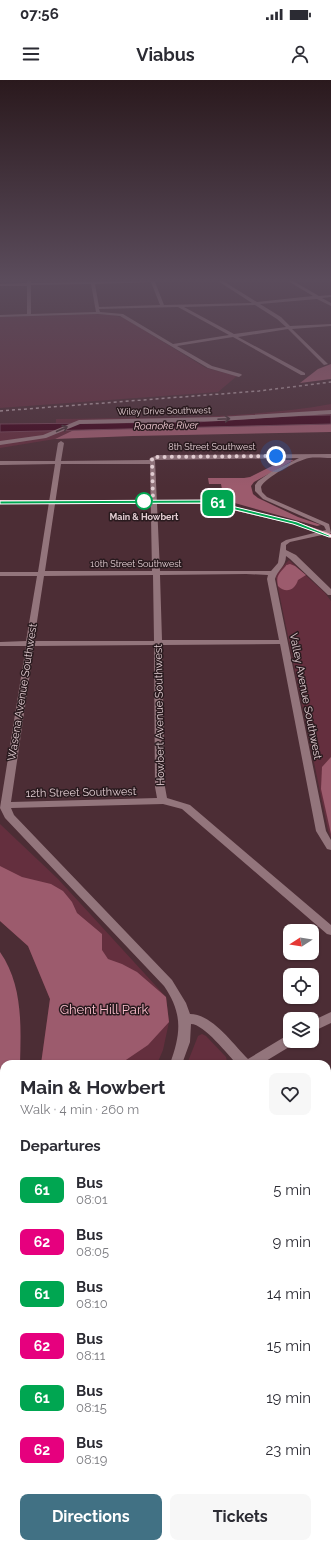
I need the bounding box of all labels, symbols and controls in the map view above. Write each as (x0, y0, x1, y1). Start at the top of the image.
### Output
text: 07:56 (20, 5, 59, 23)
icon: menu (20, 43, 42, 65)
icon: person (289, 43, 311, 65)
text: Viabus (136, 44, 195, 65)
street label: Wiley Drive Southwest (117, 405, 211, 417)
one-way arrow (217, 415, 230, 422)
water label: Roanoke River (134, 419, 199, 432)
one-way arrow (55, 425, 67, 432)
street label: 8th Street Southwest (168, 442, 256, 452)
your location (266, 446, 286, 466)
line badge: 61 (200, 490, 236, 516)
marker: Main & Howbert (135, 492, 153, 510)
text: 61 (210, 495, 226, 511)
place label: Main & Howbert (110, 512, 179, 522)
street label: 10th Street Southwest (90, 559, 182, 569)
street label: Wasena Avenue Southwest (5, 622, 40, 762)
street label: Valley Avenue Southwest (287, 632, 324, 761)
street label: Howbert Avenue Southwest (152, 644, 167, 786)
street label: 12th Street Southwest (26, 785, 137, 800)
north arrow (283, 924, 319, 960)
map controls (283, 924, 319, 1048)
button: locate (283, 968, 319, 1004)
park label: Ghent Hill Park (60, 1002, 148, 1017)
button: layers (283, 1012, 319, 1048)
button: heart (269, 1073, 311, 1115)
text: Main & Howbert (20, 1076, 165, 1098)
text: Walk · 4 min · 260 m (20, 1102, 139, 1117)
text: Departures (20, 1137, 101, 1155)
text: Bus (76, 1174, 103, 1192)
text: 5 min (273, 1181, 311, 1199)
text: 61 (34, 1182, 50, 1198)
text: 08:01 (76, 1192, 108, 1207)
text: Bus (76, 1226, 103, 1244)
text: 9 min (273, 1233, 311, 1251)
text: 62 (34, 1234, 50, 1250)
text: 08:05 (76, 1244, 109, 1259)
text: Bus (76, 1278, 103, 1296)
text: 14 min (267, 1285, 311, 1303)
text: 61 (34, 1286, 50, 1302)
text: 08:10 (76, 1296, 108, 1311)
text: Bus (76, 1330, 103, 1348)
text: 15 min (267, 1337, 311, 1355)
text: 62 (34, 1338, 50, 1354)
text: 08:11 (76, 1348, 105, 1363)
text: Bus (76, 1382, 103, 1400)
text: 19 min (266, 1389, 311, 1407)
text: 61 (34, 1390, 50, 1406)
text: 08:15 (76, 1400, 107, 1415)
text: Bus (76, 1434, 103, 1452)
text: 23 min (266, 1441, 311, 1459)
text: 62 (34, 1442, 50, 1458)
text: 08:19 (76, 1452, 107, 1467)
button: Directions (20, 1494, 162, 1540)
button: Tickets (170, 1494, 311, 1540)

